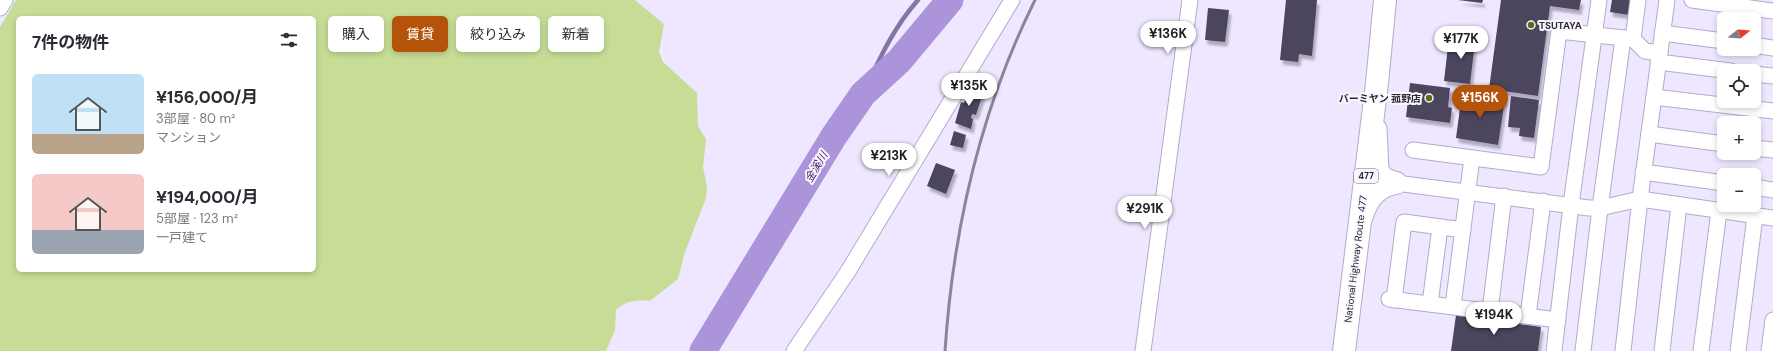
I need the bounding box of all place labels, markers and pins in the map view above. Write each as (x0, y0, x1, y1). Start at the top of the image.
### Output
place label: TSUTAYA (1539, 19, 1582, 32)
marker: TSUTAYA (1526, 20, 1536, 30)
pin: ¥136K (1140, 21, 1196, 55)
pin: ¥177K (1433, 26, 1489, 60)
pin: ¥135K (941, 73, 997, 107)
pin: ¥156K (1452, 85, 1508, 119)
place label: バーミヤン 菰野店 (1339, 92, 1421, 105)
marker: バーミヤン 菰野店 (1424, 93, 1434, 103)
pin: ¥213K (861, 143, 917, 177)
pin: ¥291K (1117, 196, 1173, 230)
pin: ¥194K (1466, 302, 1522, 336)

